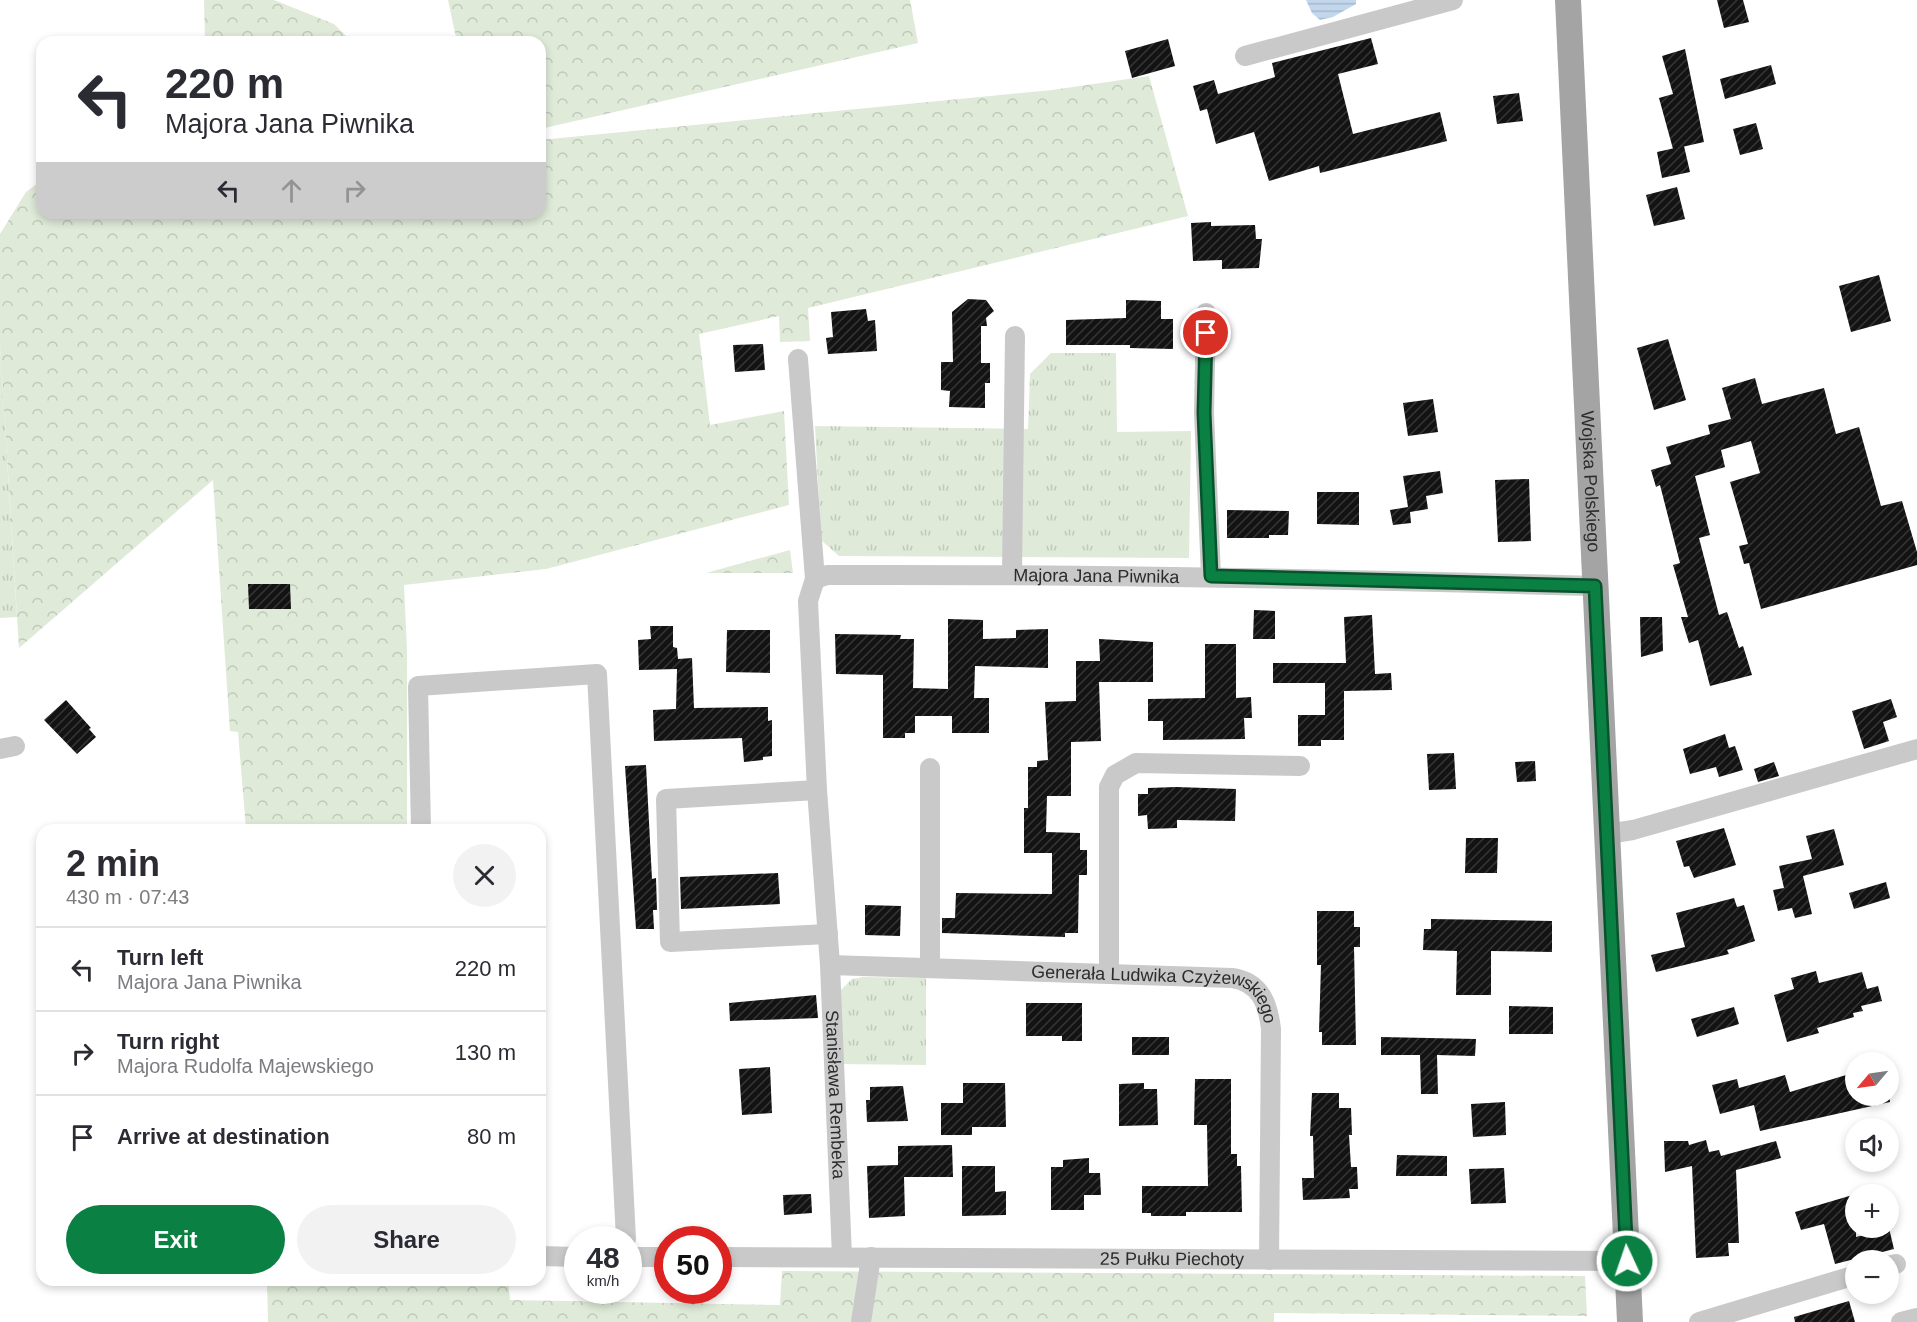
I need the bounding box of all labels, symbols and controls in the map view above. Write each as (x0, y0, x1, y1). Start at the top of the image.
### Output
icon: left (66, 60, 144, 138)
text: 220 m (165, 60, 284, 107)
text: Majora Jana Piwnika (165, 109, 414, 139)
icon: left (212, 174, 245, 207)
icon: ahead (275, 174, 308, 207)
icon: right (338, 174, 371, 207)
pin (1180, 307, 1231, 358)
icon: arrive (1189, 316, 1222, 349)
street label: Wojska Polskiego (1577, 410, 1604, 553)
street label: Majora Jana Piwnika (1013, 565, 1181, 587)
text: 2 min (66, 843, 160, 884)
button: close (453, 844, 516, 907)
text: 430 m · 07:43 (66, 886, 189, 908)
text: Turn left (117, 945, 203, 970)
icon: left (66, 953, 99, 986)
text: 220 m (455, 956, 516, 981)
street label: Generała Ludwika Czyżewskiego (1031, 962, 1280, 1025)
text: Majora Jana Piwnika (117, 971, 302, 993)
street label: Stanisława Rembeka (822, 1010, 849, 1180)
text: Turn right (117, 1029, 219, 1054)
icon: right (66, 1037, 99, 1070)
text: 130 m (455, 1040, 516, 1065)
north arrow (1845, 1052, 1899, 1106)
map controls (1845, 1052, 1899, 1304)
text: Majora Rudolfa Majewskiego (117, 1055, 374, 1077)
button: sound (1845, 1118, 1899, 1172)
icon: arrive (66, 1121, 99, 1154)
text: Arrive at destination (117, 1124, 330, 1149)
text: 80 m (467, 1124, 516, 1149)
button: + (1845, 1184, 1899, 1238)
button: Exit (66, 1205, 285, 1274)
button: Share (297, 1205, 516, 1274)
speed limit sign: 50 (654, 1226, 732, 1304)
position arrow (1595, 1229, 1659, 1293)
text: 48 (586, 1241, 620, 1274)
street label: 25 Pułku Piechoty (1100, 1249, 1244, 1269)
button: − (1845, 1250, 1899, 1304)
text: km/h (587, 1272, 619, 1289)

